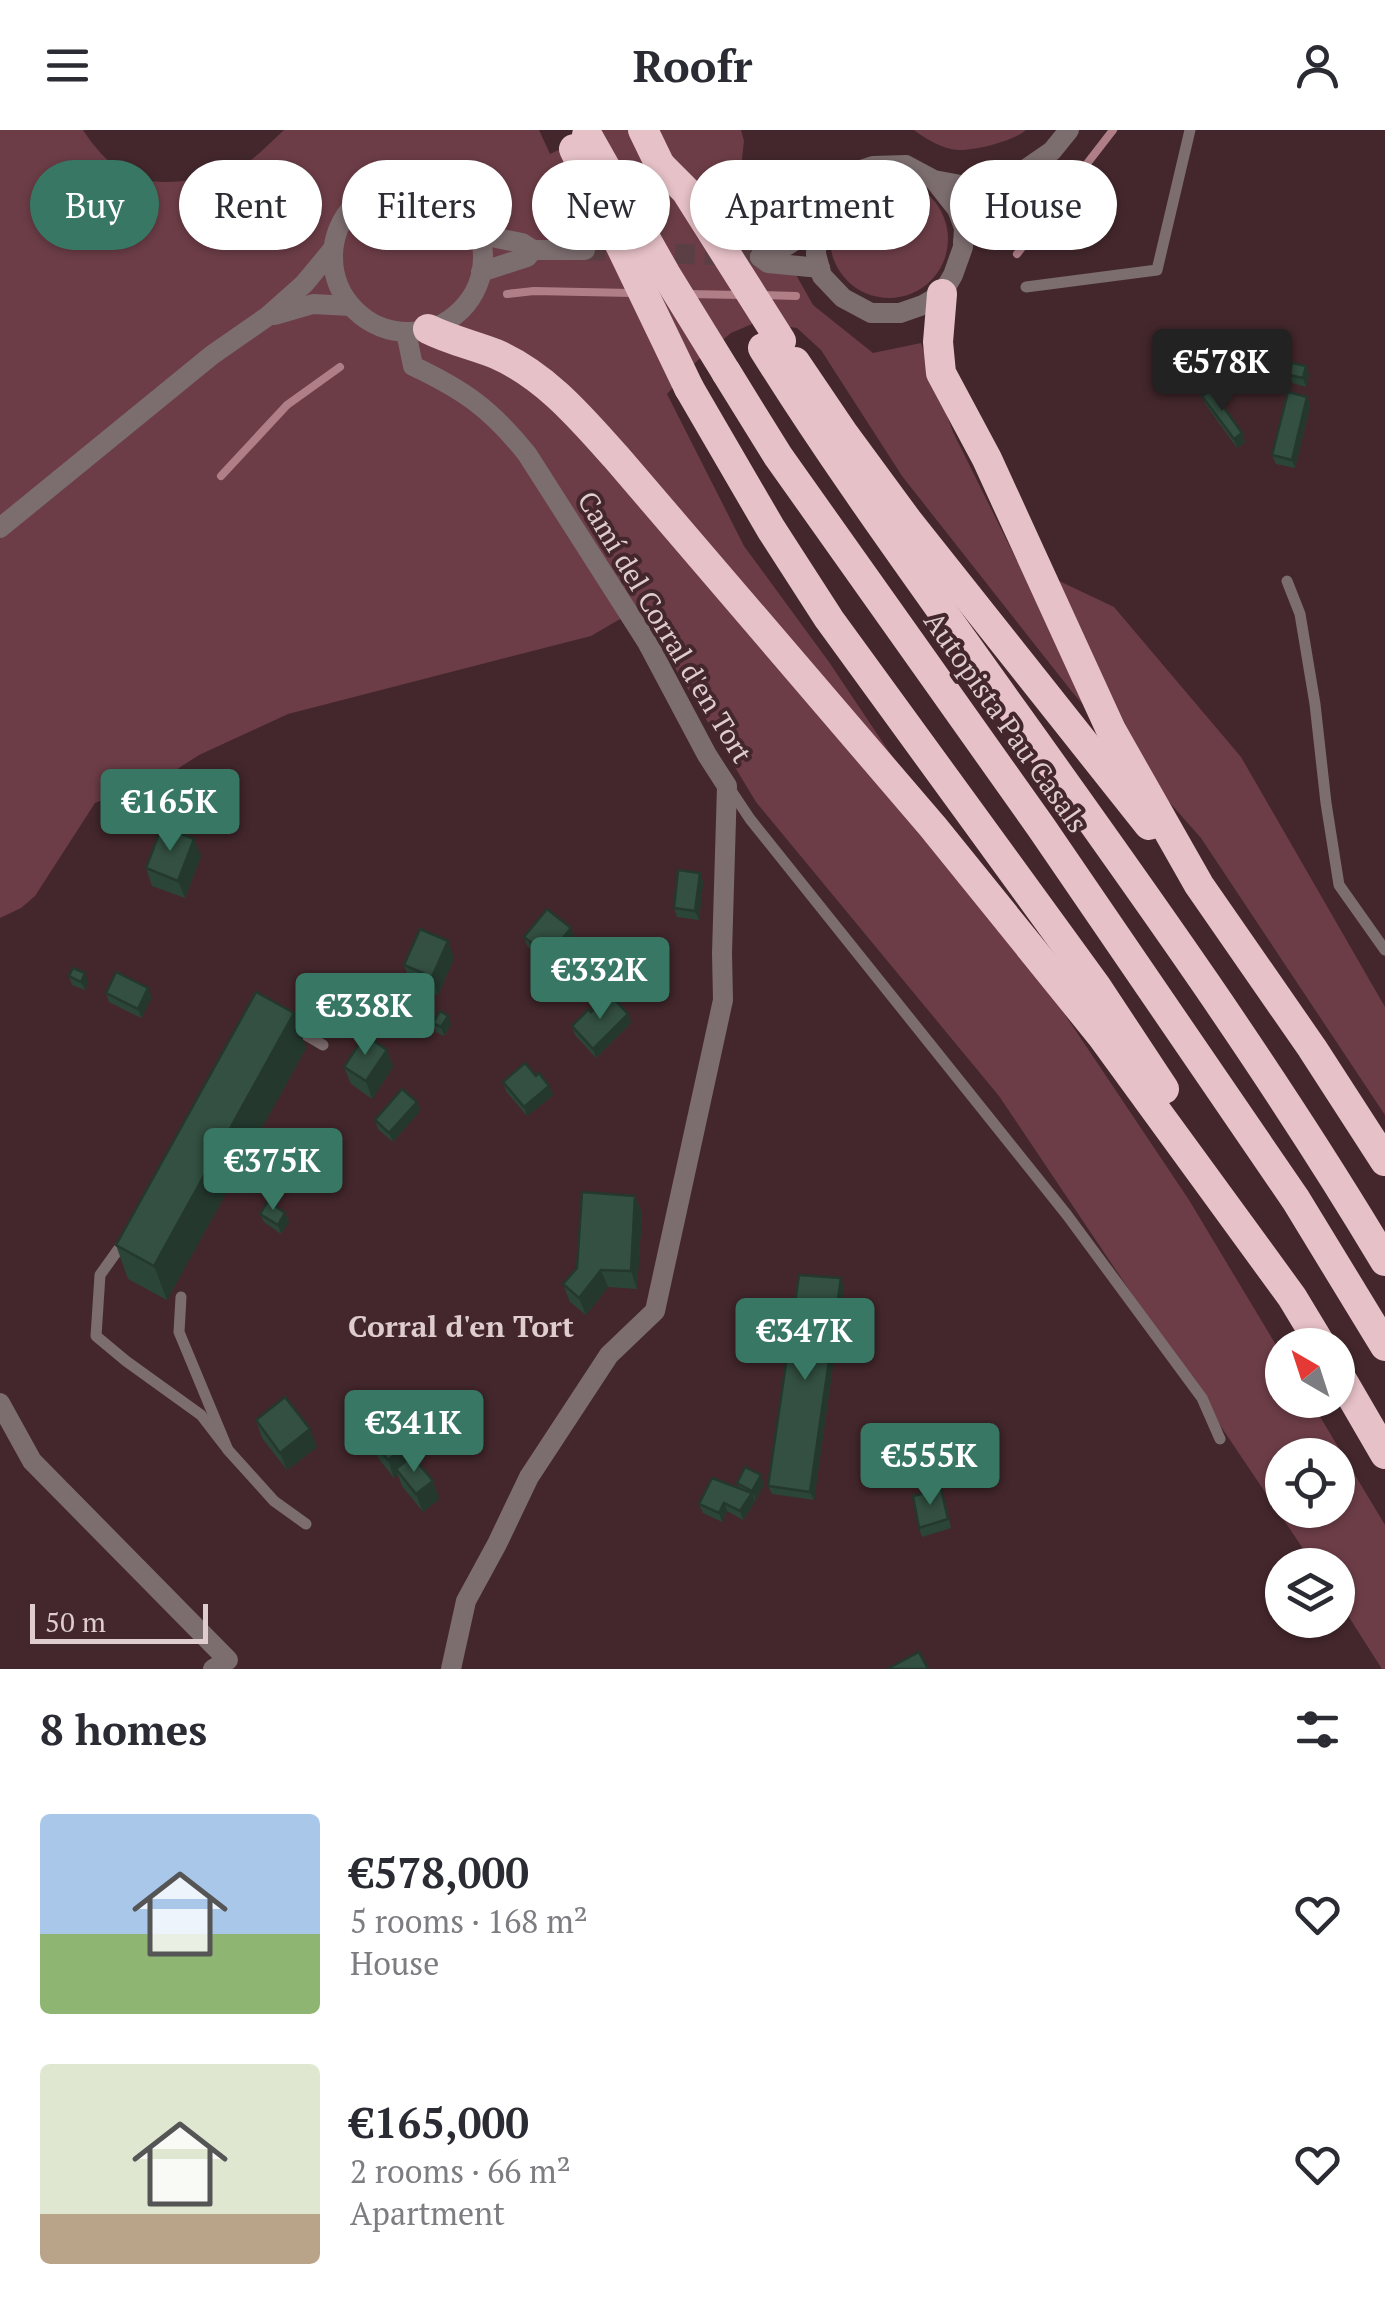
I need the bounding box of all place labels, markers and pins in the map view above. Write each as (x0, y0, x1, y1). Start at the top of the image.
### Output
pin: €578K (1152, 329, 1292, 414)
pin: €165K (100, 769, 240, 854)
pin: €332K (530, 937, 670, 1022)
pin: €338K (295, 973, 435, 1058)
pin: €375K (203, 1128, 343, 1213)
pin: €347K (735, 1298, 875, 1383)
pin: €341K (344, 1390, 484, 1475)
pin: €555K (860, 1423, 1000, 1508)

